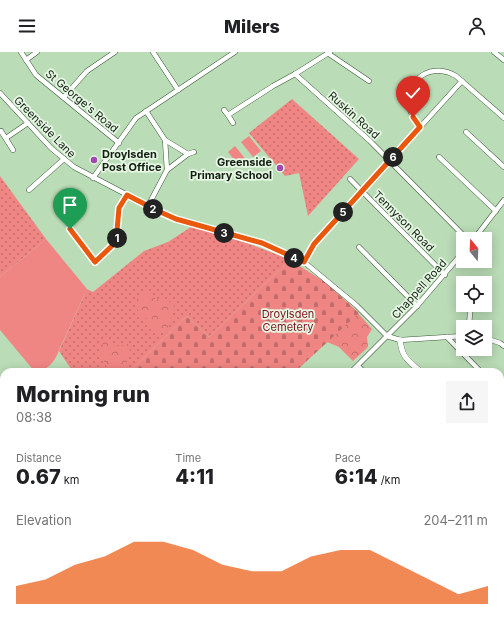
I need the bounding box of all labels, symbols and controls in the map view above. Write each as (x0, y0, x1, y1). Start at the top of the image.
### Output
icon: menu (16, 15, 38, 37)
icon: person (466, 15, 488, 37)
text: Milers (224, 16, 280, 37)
street label: St George's Road (43, 67, 121, 135)
pin (396, 76, 430, 117)
icon: check (402, 82, 424, 104)
street label: Ruskin Road (325, 88, 383, 142)
street label: Greenside Lane (11, 93, 79, 161)
place label: Droylsden Post Office (102, 147, 162, 174)
pin: 6 (383, 147, 403, 167)
text: 6 (389, 150, 397, 164)
marker: Droylsden Post Office (89, 155, 99, 165)
place label: Greenside Primary School (190, 155, 272, 182)
marker: Greenside Primary School (275, 163, 285, 173)
pin (53, 188, 87, 229)
street label: Tennyson Road (371, 188, 437, 254)
icon: arrive (59, 194, 81, 216)
pin: 2 (143, 199, 163, 219)
text: 2 (150, 202, 156, 216)
pin: 5 (333, 202, 353, 222)
text: 5 (339, 205, 347, 219)
pin: 3 (214, 223, 234, 243)
text: 3 (220, 226, 228, 240)
pin: 1 (107, 228, 127, 248)
text: 1 (115, 231, 119, 245)
north arrow (456, 232, 492, 268)
map controls (456, 232, 492, 356)
pin: 4 (284, 248, 304, 268)
text: 4 (290, 251, 298, 265)
street label: Chappell Road (389, 256, 449, 322)
button: locate (456, 276, 492, 312)
park label: Droylsden Cemetery (262, 307, 314, 334)
button: layers (456, 320, 492, 356)
text: Morning run (16, 381, 150, 407)
button: share (446, 381, 488, 423)
text: 08:38 (16, 409, 52, 425)
text: Distance (16, 451, 61, 465)
text: Time (175, 451, 201, 465)
text: Pace (335, 451, 361, 465)
text: 0.67 (16, 465, 61, 489)
text: 4:11 (175, 465, 214, 489)
text: 6:14 (335, 465, 378, 489)
text: km (61, 473, 79, 487)
text: /km (378, 473, 400, 487)
text: Elevation (16, 512, 72, 528)
text: 204–211 m (423, 512, 488, 528)

